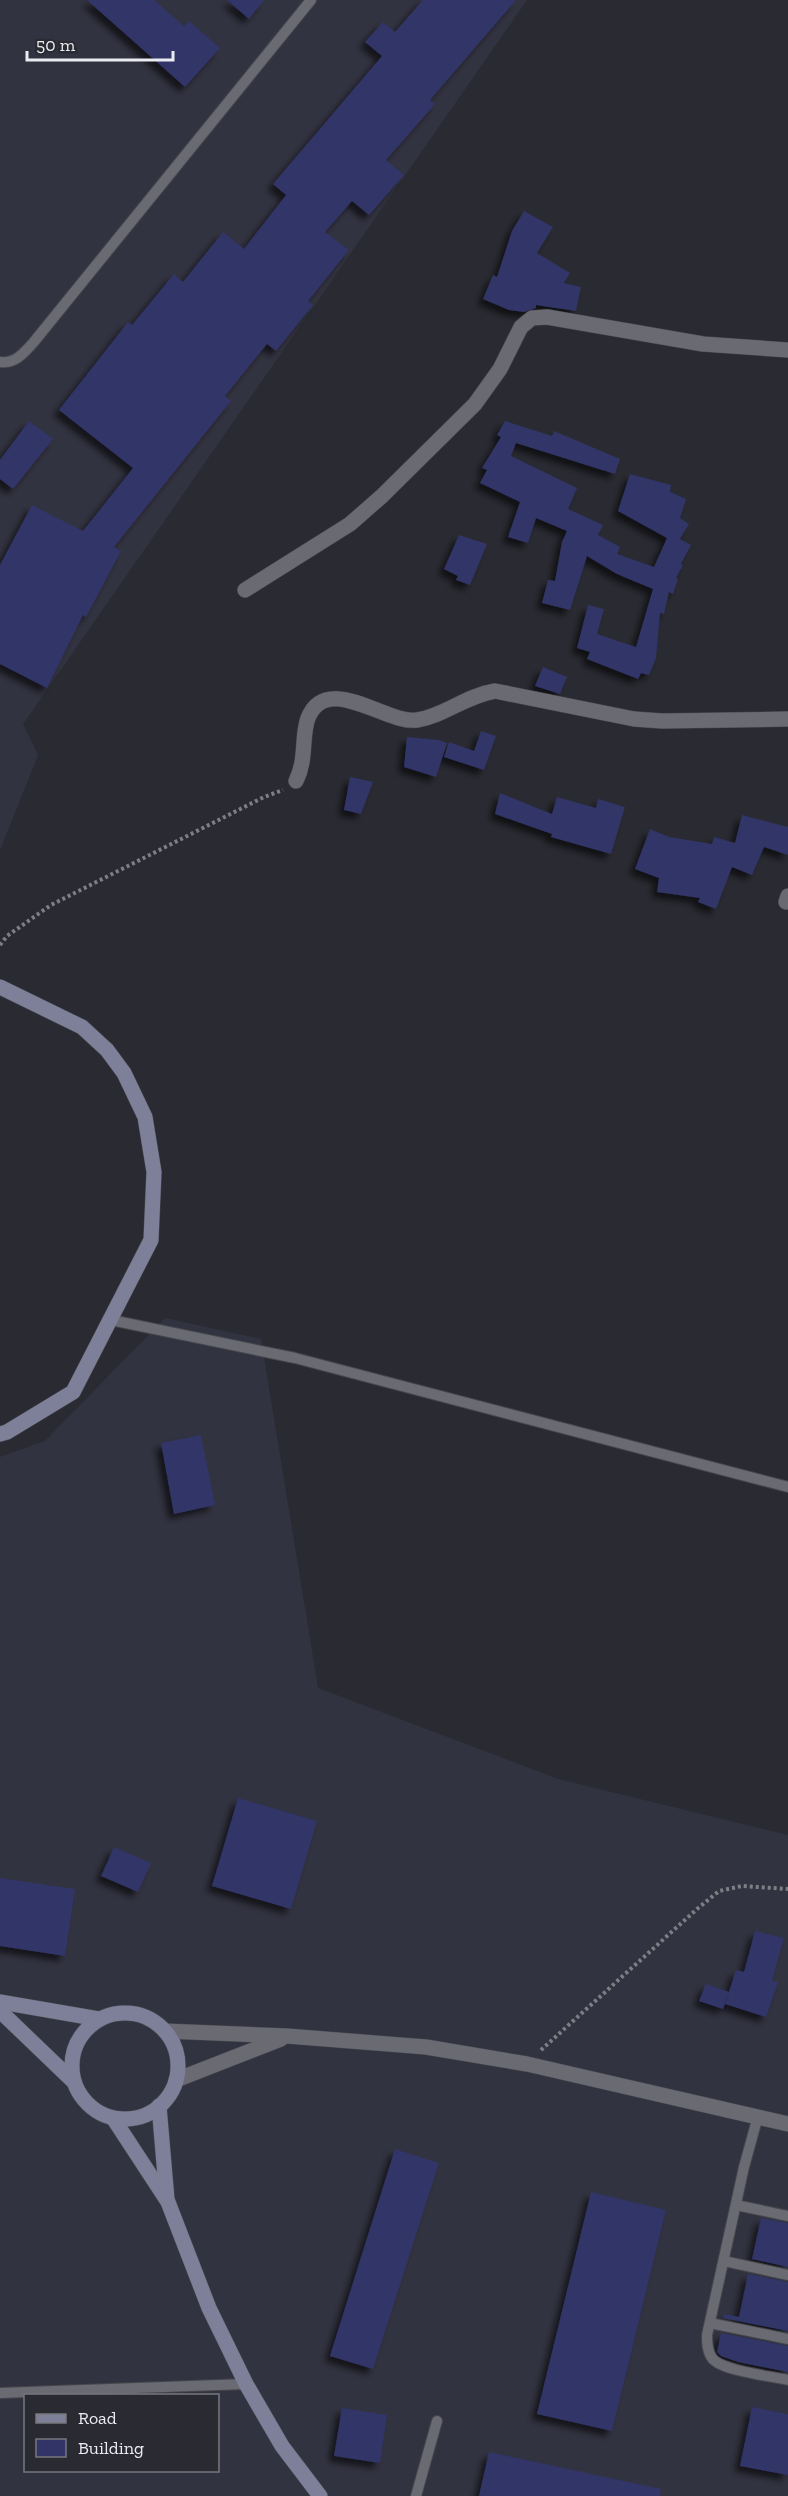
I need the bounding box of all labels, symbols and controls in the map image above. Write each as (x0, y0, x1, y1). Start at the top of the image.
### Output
scale bar (27, 24, 172, 62)
text: 50 m (36, 34, 76, 56)
legend (24, 2394, 219, 2472)
text: Road (78, 2407, 117, 2429)
text: Building (78, 2437, 144, 2459)

